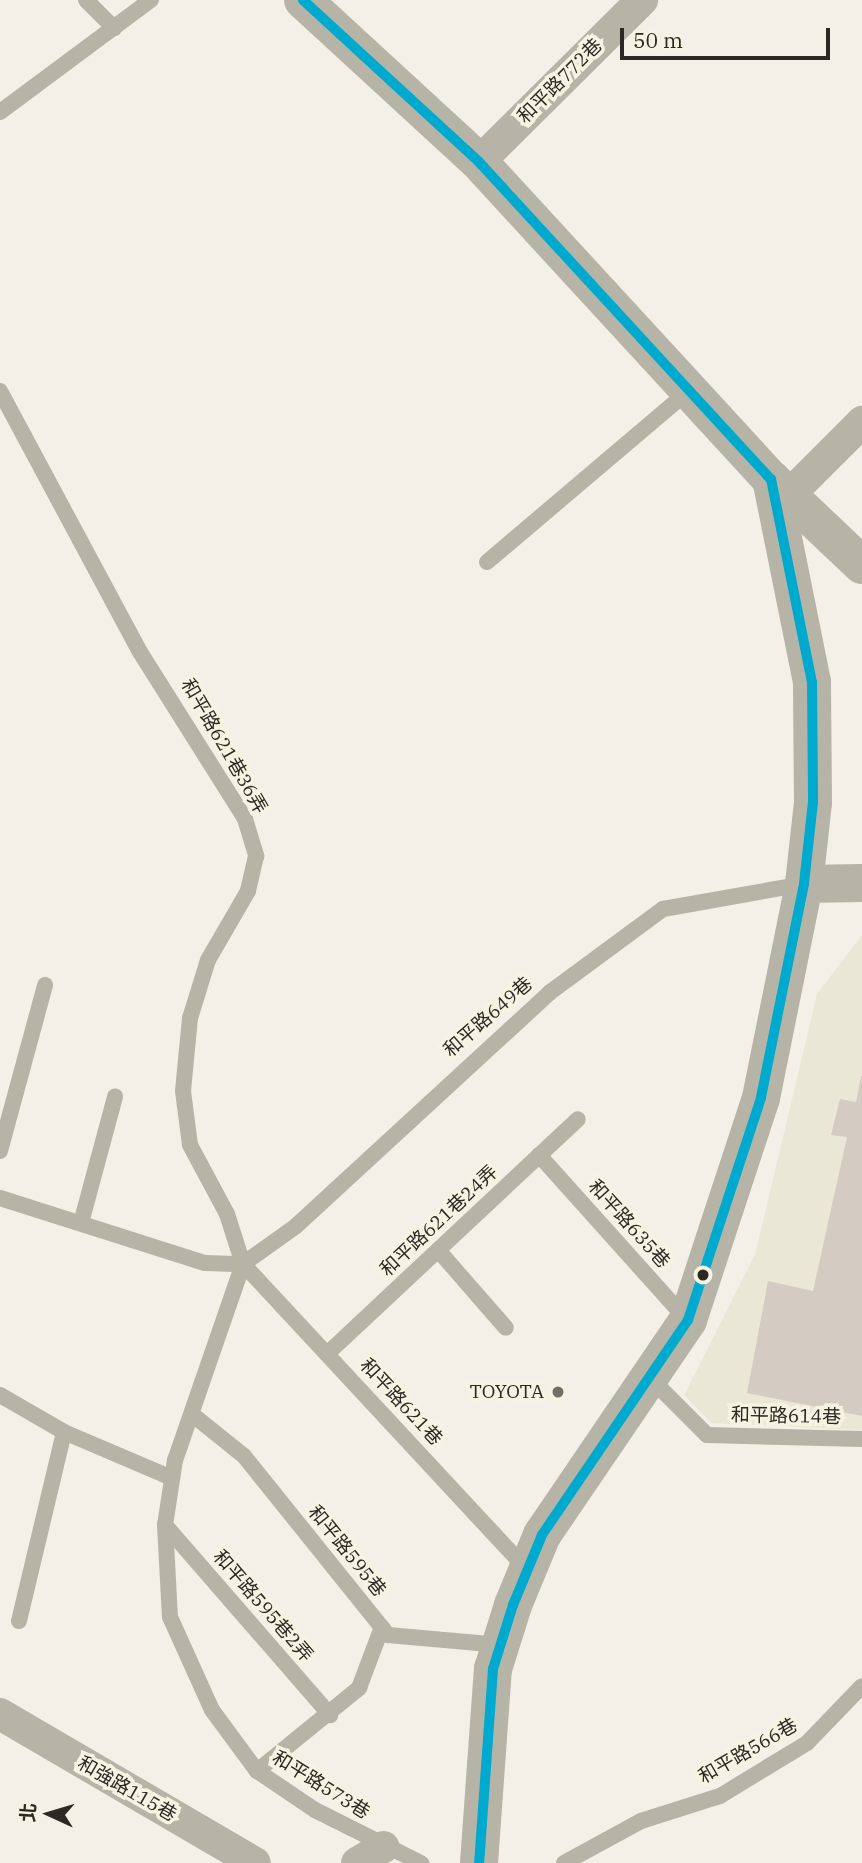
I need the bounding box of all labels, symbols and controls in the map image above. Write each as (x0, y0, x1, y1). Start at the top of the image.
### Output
scale bar (624, 14, 834, 58)
text: 50 m (633, 26, 683, 54)
street label: 和平路772巷 (513, 34, 607, 128)
street label: 和平路621巷36弄 (176, 674, 272, 818)
street label: 和平路649巷 (439, 972, 537, 1062)
street label: 和平路621巷24弄 (376, 1161, 502, 1281)
street label: 和平路635巷 (584, 1175, 674, 1273)
unlabelled marker (696, 1268, 710, 1282)
street label: 和平路621巷 (355, 1354, 447, 1450)
place label: TOYOTA (469, 1381, 544, 1403)
marker: TOYOTA (550, 1384, 566, 1400)
street label: 和平路614巷 (731, 1404, 841, 1428)
street label: 和平路595巷 (303, 1501, 391, 1601)
street label: 和平路595巷2弄 (208, 1545, 318, 1667)
street label: 和平路566巷 (695, 1714, 801, 1788)
street label: 和平路573巷 (268, 1746, 374, 1824)
street label: 和強路115巷 (74, 1752, 180, 1826)
north arrow (14, 1779, 84, 1849)
text: 北 (15, 1802, 41, 1823)

